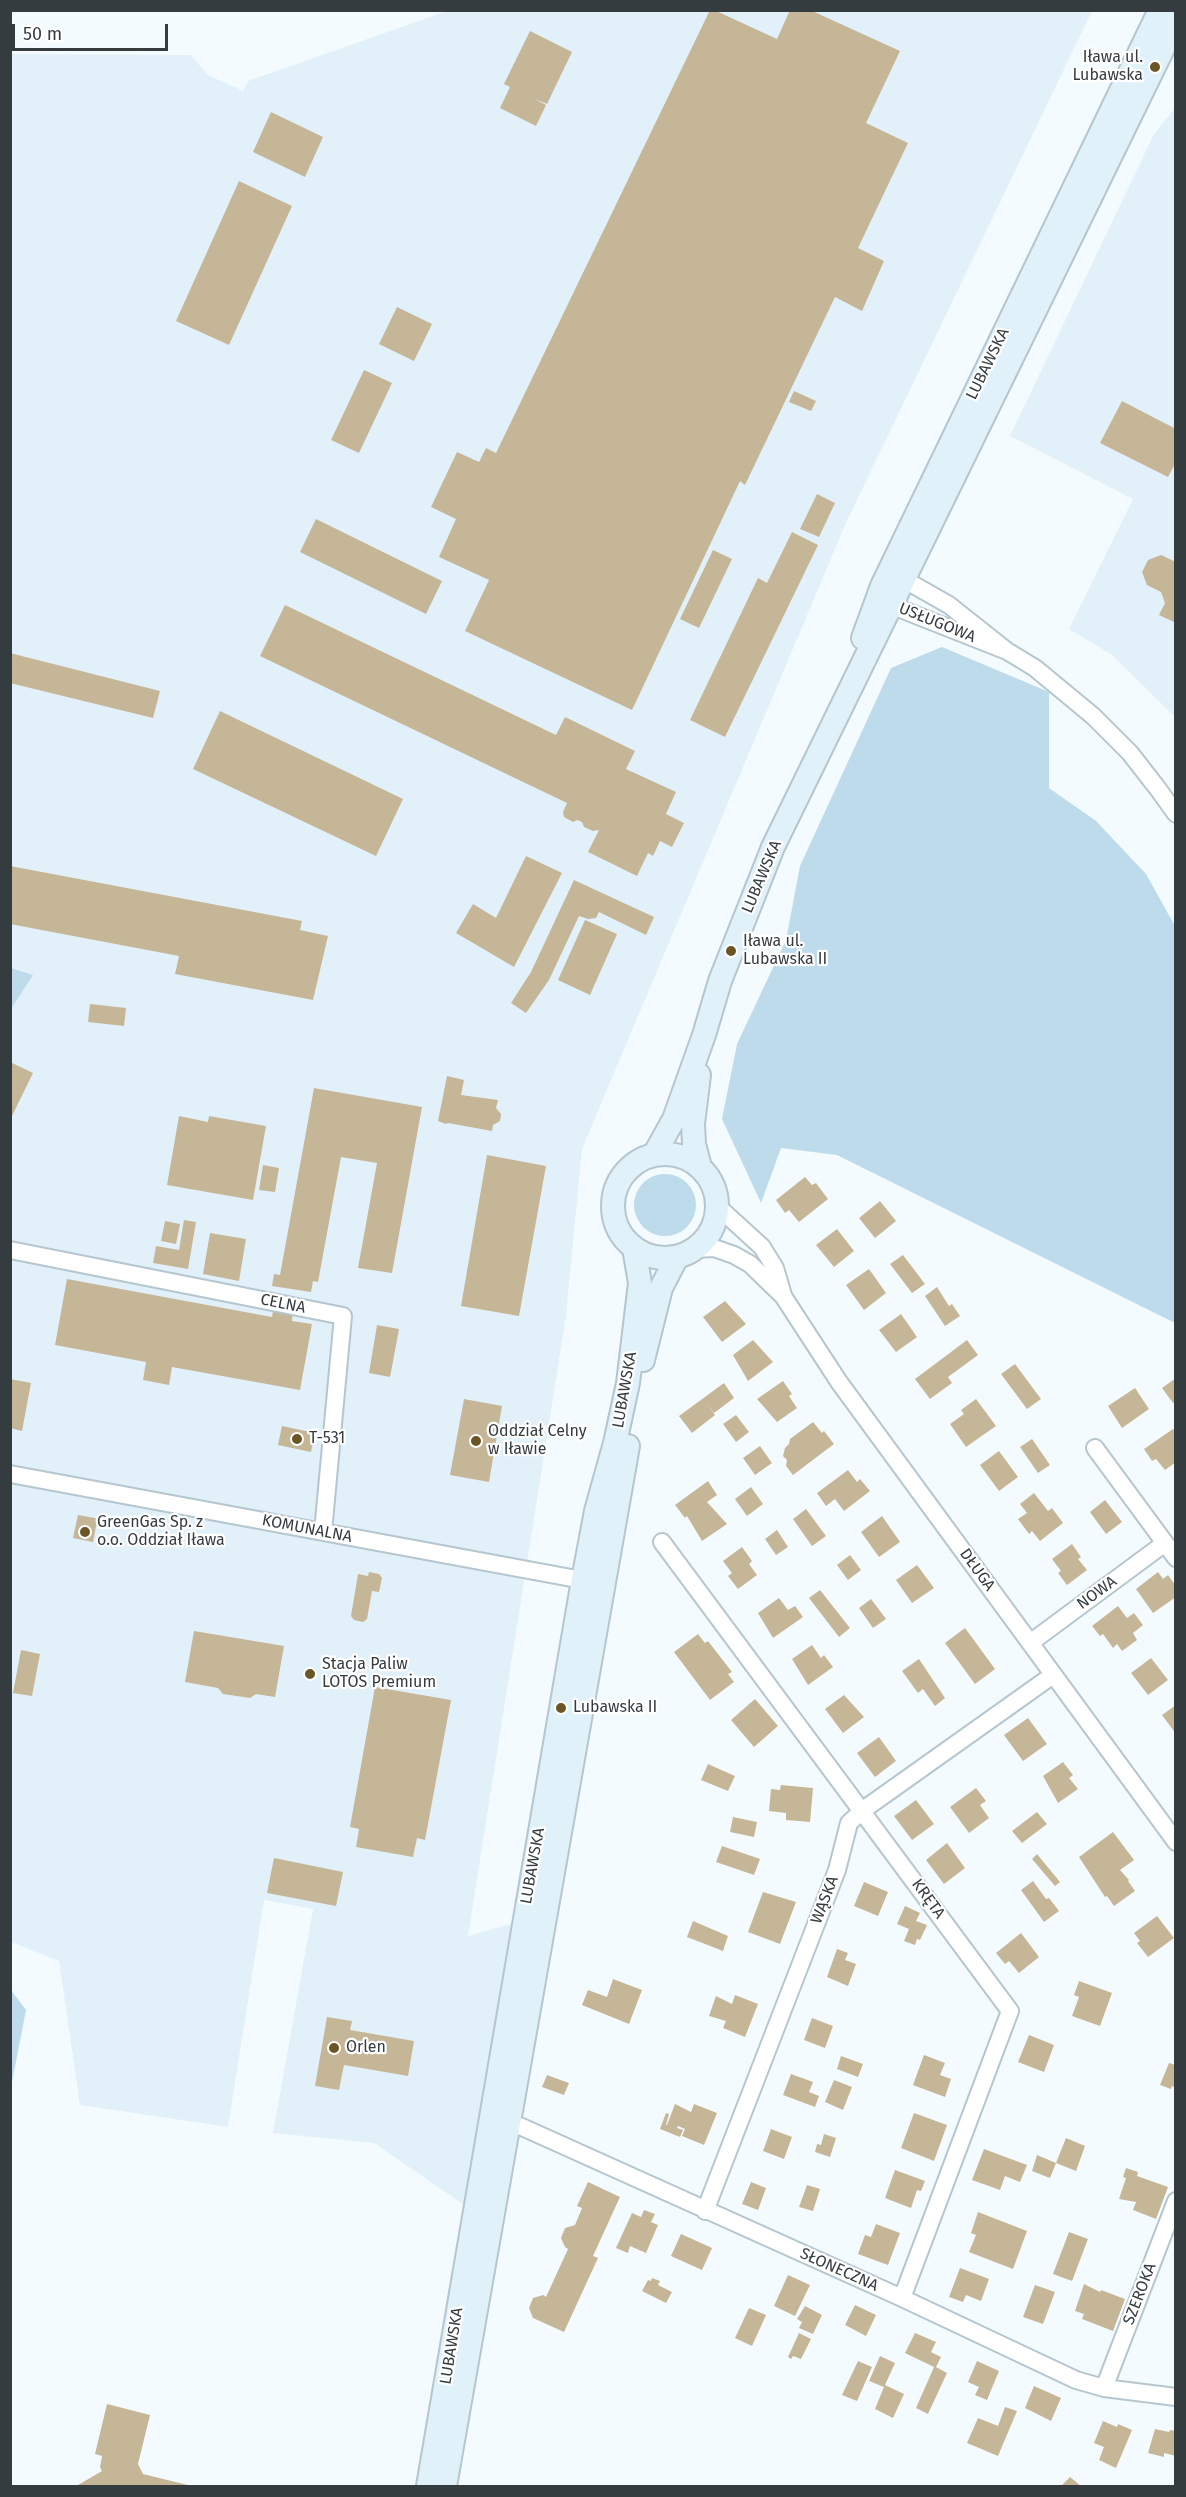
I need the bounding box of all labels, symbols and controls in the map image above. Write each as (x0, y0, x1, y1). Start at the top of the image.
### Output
scale bar (15, 12, 171, 50)
text: 50 m (23, 23, 62, 45)
place label: Iława ul. Lubawska (1072, 48, 1143, 86)
marker: Iława ul. Lubawska (1148, 60, 1162, 74)
street label: LUBAWSKA (962, 325, 1014, 403)
street label: USŁUGOWA (896, 599, 978, 647)
street label: LUBAWSKA (738, 838, 786, 916)
place label: Iława ul. Lubawska II (743, 932, 827, 970)
marker: Iława ul. Lubawska II (724, 944, 738, 958)
street label: CELNA (259, 1290, 307, 1318)
street label: LUBAWSKA (609, 1350, 641, 1430)
place label: Oddział Celny w Iławie (488, 1422, 587, 1460)
place label: T-531 (309, 1429, 345, 1449)
marker: T-531 (290, 1432, 304, 1446)
marker: Oddział Celny w Iławie (469, 1434, 483, 1448)
street label: KOMUNALNA (260, 1511, 354, 1547)
place label: GreenGas Sp. z o.o. Oddział Iława (97, 1513, 225, 1551)
marker: GreenGas Sp. z o.o. Oddział Iława (78, 1525, 92, 1539)
street label: DŁUGA (955, 1545, 999, 1595)
street label: NOWA (1073, 1572, 1121, 1614)
place label: Stacja Paliw LOTOS Premium (322, 1655, 436, 1693)
marker: Stacja Paliw LOTOS Premium (303, 1667, 317, 1681)
place label: Lubawska II (573, 1698, 657, 1718)
marker: Lubawska II (554, 1701, 568, 1715)
street label: LUBAWSKA (517, 1826, 549, 1906)
street label: WĄSKA (807, 1873, 843, 1927)
street label: KRĘTA (907, 1875, 949, 1923)
place label: Orlen (346, 2038, 386, 2058)
marker: Orlen (327, 2041, 341, 2055)
street label: SŁONECZNA (797, 2244, 881, 2296)
street label: SZEROKA (1119, 2260, 1161, 2328)
street label: LUBAWSKA (436, 2306, 468, 2386)

